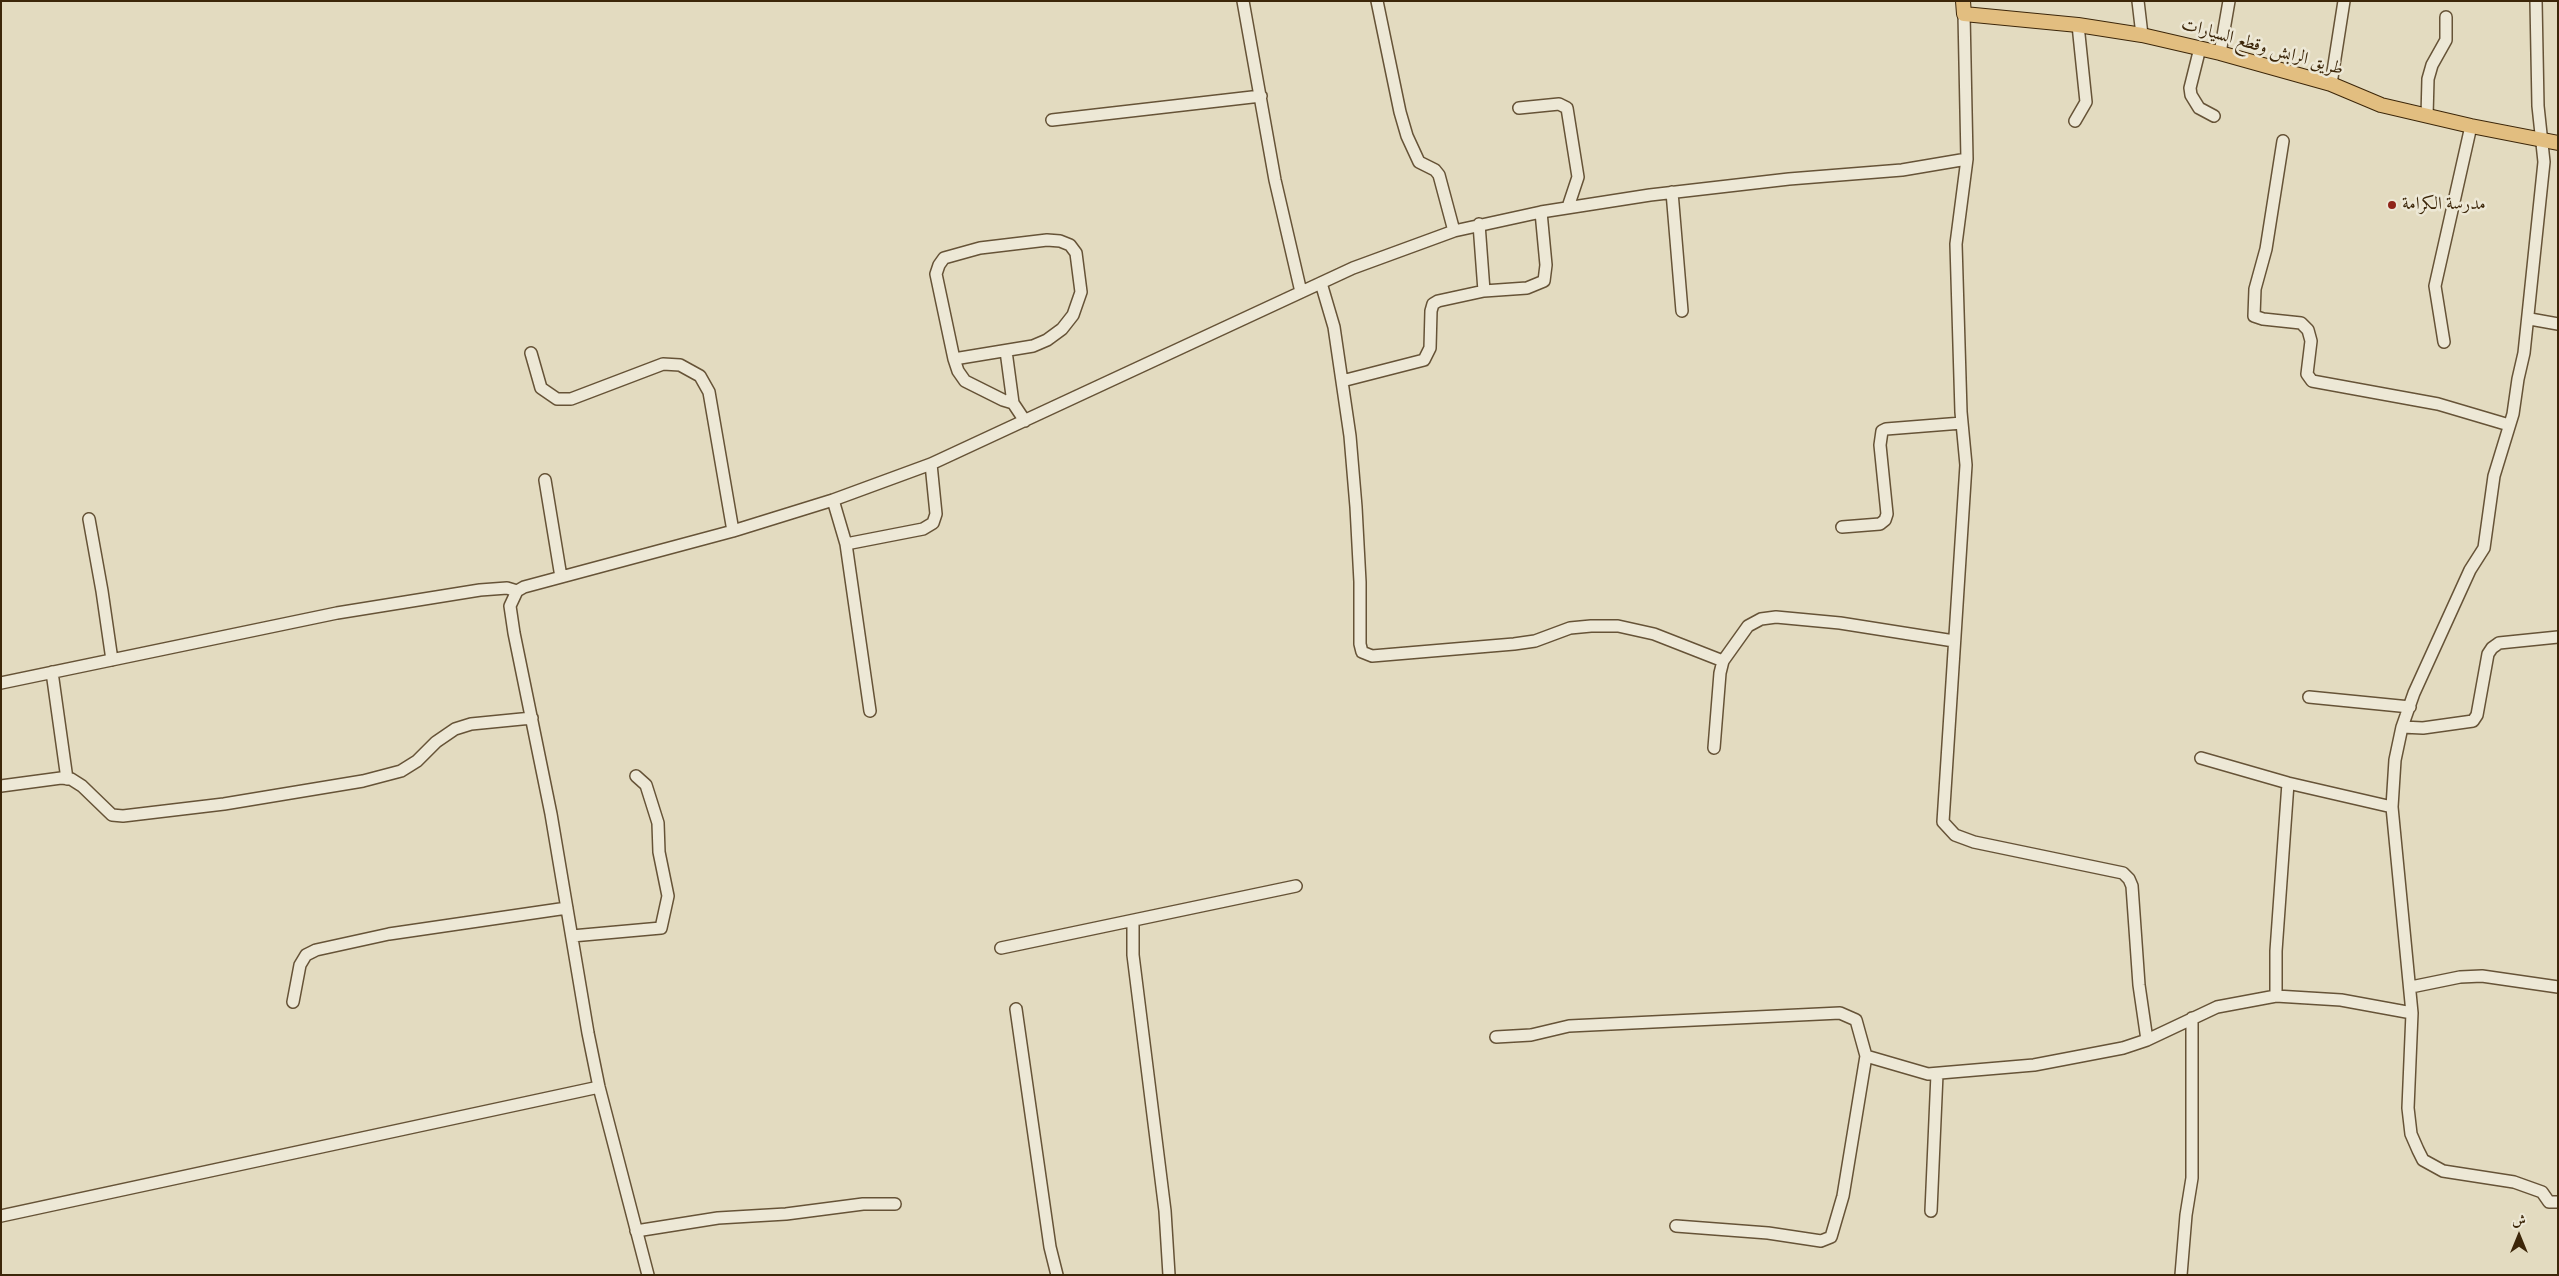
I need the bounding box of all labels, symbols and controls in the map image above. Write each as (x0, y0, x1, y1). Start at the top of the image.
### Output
street label: طريق الرابش وقطع السيارات (2178, 14, 2346, 82)
place label: مدرسة الكرامة (2402, 194, 2486, 216)
marker: مدرسة الكرامة (2386, 199, 2398, 211)
north arrow (2494, 1211, 2544, 1261)
text: ش (2512, 1212, 2526, 1230)

